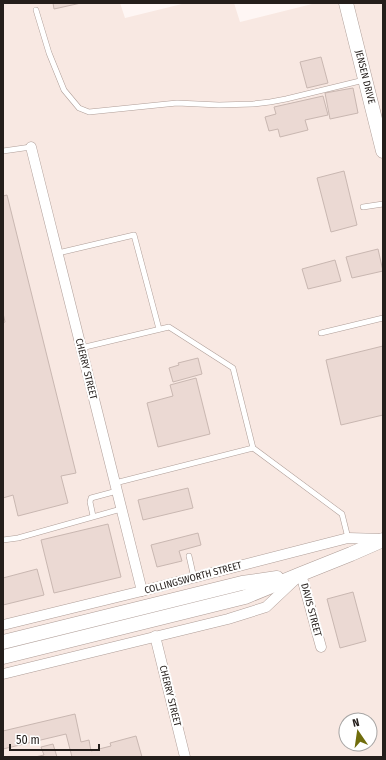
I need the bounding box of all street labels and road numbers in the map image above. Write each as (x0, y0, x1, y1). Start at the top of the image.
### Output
street label: JENSEN DRIVE (352, 49, 378, 106)
street label: CHERRY STREET (73, 337, 99, 401)
street label: COLLINGSWORTH STREET (143, 559, 243, 597)
street label: DAVIS STREET (298, 582, 324, 638)
street label: CHERRY STREET (157, 664, 183, 728)

